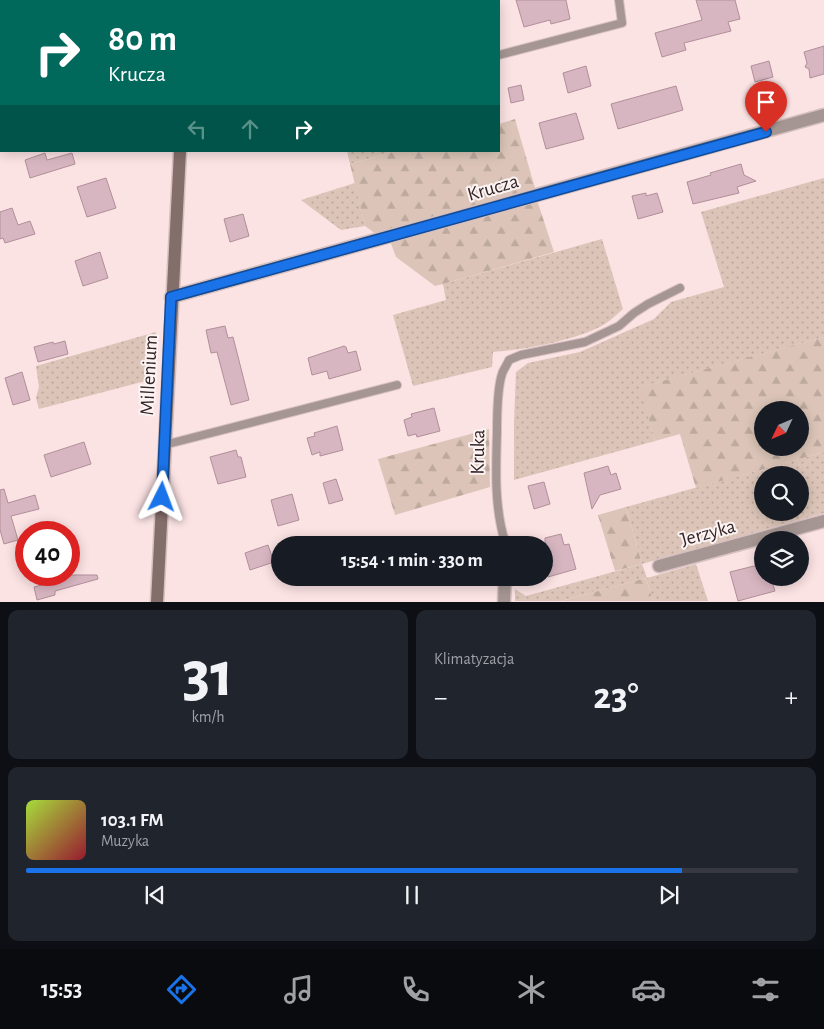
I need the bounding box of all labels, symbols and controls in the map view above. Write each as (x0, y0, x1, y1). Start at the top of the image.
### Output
icon: right (25, 20, 90, 85)
text: 80 m (108, 22, 177, 57)
text: Krucza (108, 63, 166, 85)
pin (745, 81, 787, 132)
icon: arrive (752, 88, 780, 116)
icon: left (183, 115, 211, 143)
icon: ahead (236, 115, 264, 143)
icon: right (289, 115, 317, 143)
street label: Krucza (465, 171, 521, 205)
street label: Millenium (137, 334, 161, 416)
north arrow (754, 401, 809, 456)
map controls (754, 401, 809, 586)
street label: Kruka (468, 429, 488, 475)
button: search (754, 466, 809, 521)
position arrow (135, 470, 187, 522)
street label: Jerzyka (678, 516, 738, 550)
speed limit sign: 40 (15, 521, 80, 586)
button: layers (754, 531, 809, 586)
text: 15:54 · 1 min · 330 m (341, 551, 483, 570)
text: 31 (182, 643, 234, 708)
text: Klimatyzacja (434, 651, 514, 667)
text: 23° (593, 678, 639, 716)
text: − (434, 684, 447, 712)
text: + (785, 684, 798, 712)
text: km/h (191, 709, 225, 725)
text: 103.1 FM (101, 811, 164, 830)
text: Muzyka (101, 833, 149, 849)
icon: previous (141, 881, 169, 909)
icon: pause (398, 881, 426, 909)
icon: next (655, 881, 683, 909)
icon: directions (164, 972, 199, 1007)
icon: music (281, 972, 316, 1007)
icon: phone (398, 972, 433, 1007)
icon: climate (514, 972, 549, 1007)
icon: car (631, 972, 666, 1007)
icon: filters (748, 972, 783, 1007)
text: 15:53 (41, 978, 82, 1000)

